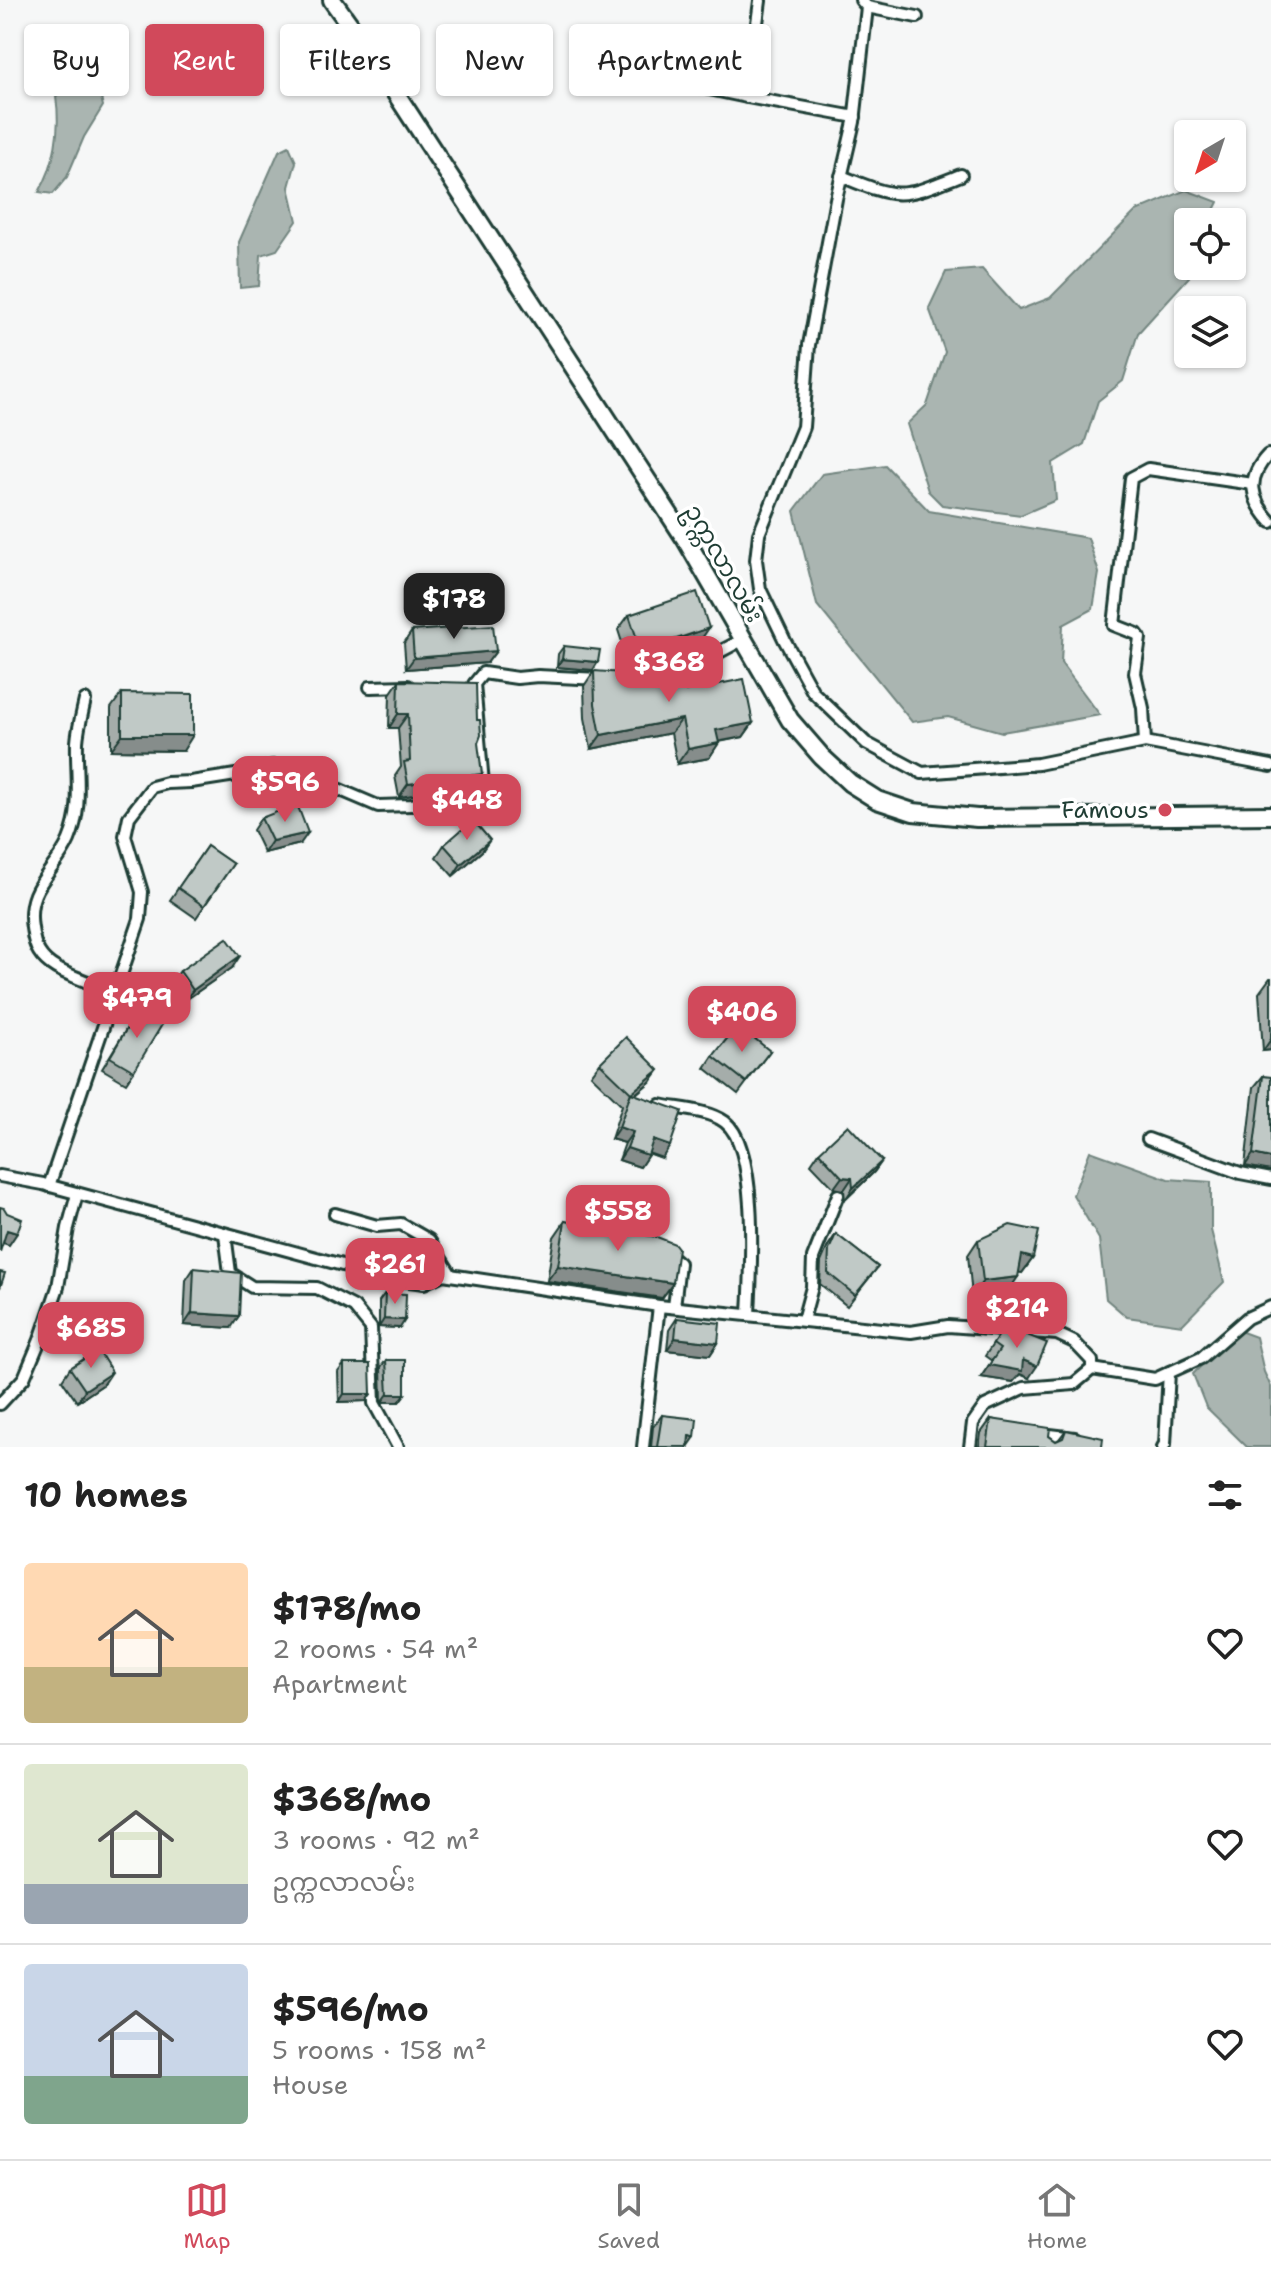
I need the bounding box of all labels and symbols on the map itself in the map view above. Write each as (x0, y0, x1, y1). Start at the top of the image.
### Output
north arrow (1174, 120, 1246, 192)
street label: ဥက္ကလာလမ်း (674, 498, 771, 630)
pin: $178 (407, 573, 501, 641)
pin: $368 (622, 636, 716, 704)
pin: $596 (238, 756, 332, 824)
pin: $448 (420, 774, 514, 842)
place label: Famous (1061, 794, 1149, 826)
marker: Famous (1156, 801, 1174, 819)
pin: $479 (90, 972, 184, 1040)
pin: $406 (695, 986, 789, 1054)
pin: $558 (571, 1185, 665, 1253)
pin: $261 (348, 1238, 442, 1306)
pin: $214 (970, 1282, 1064, 1350)
pin: $685 (44, 1302, 138, 1370)

